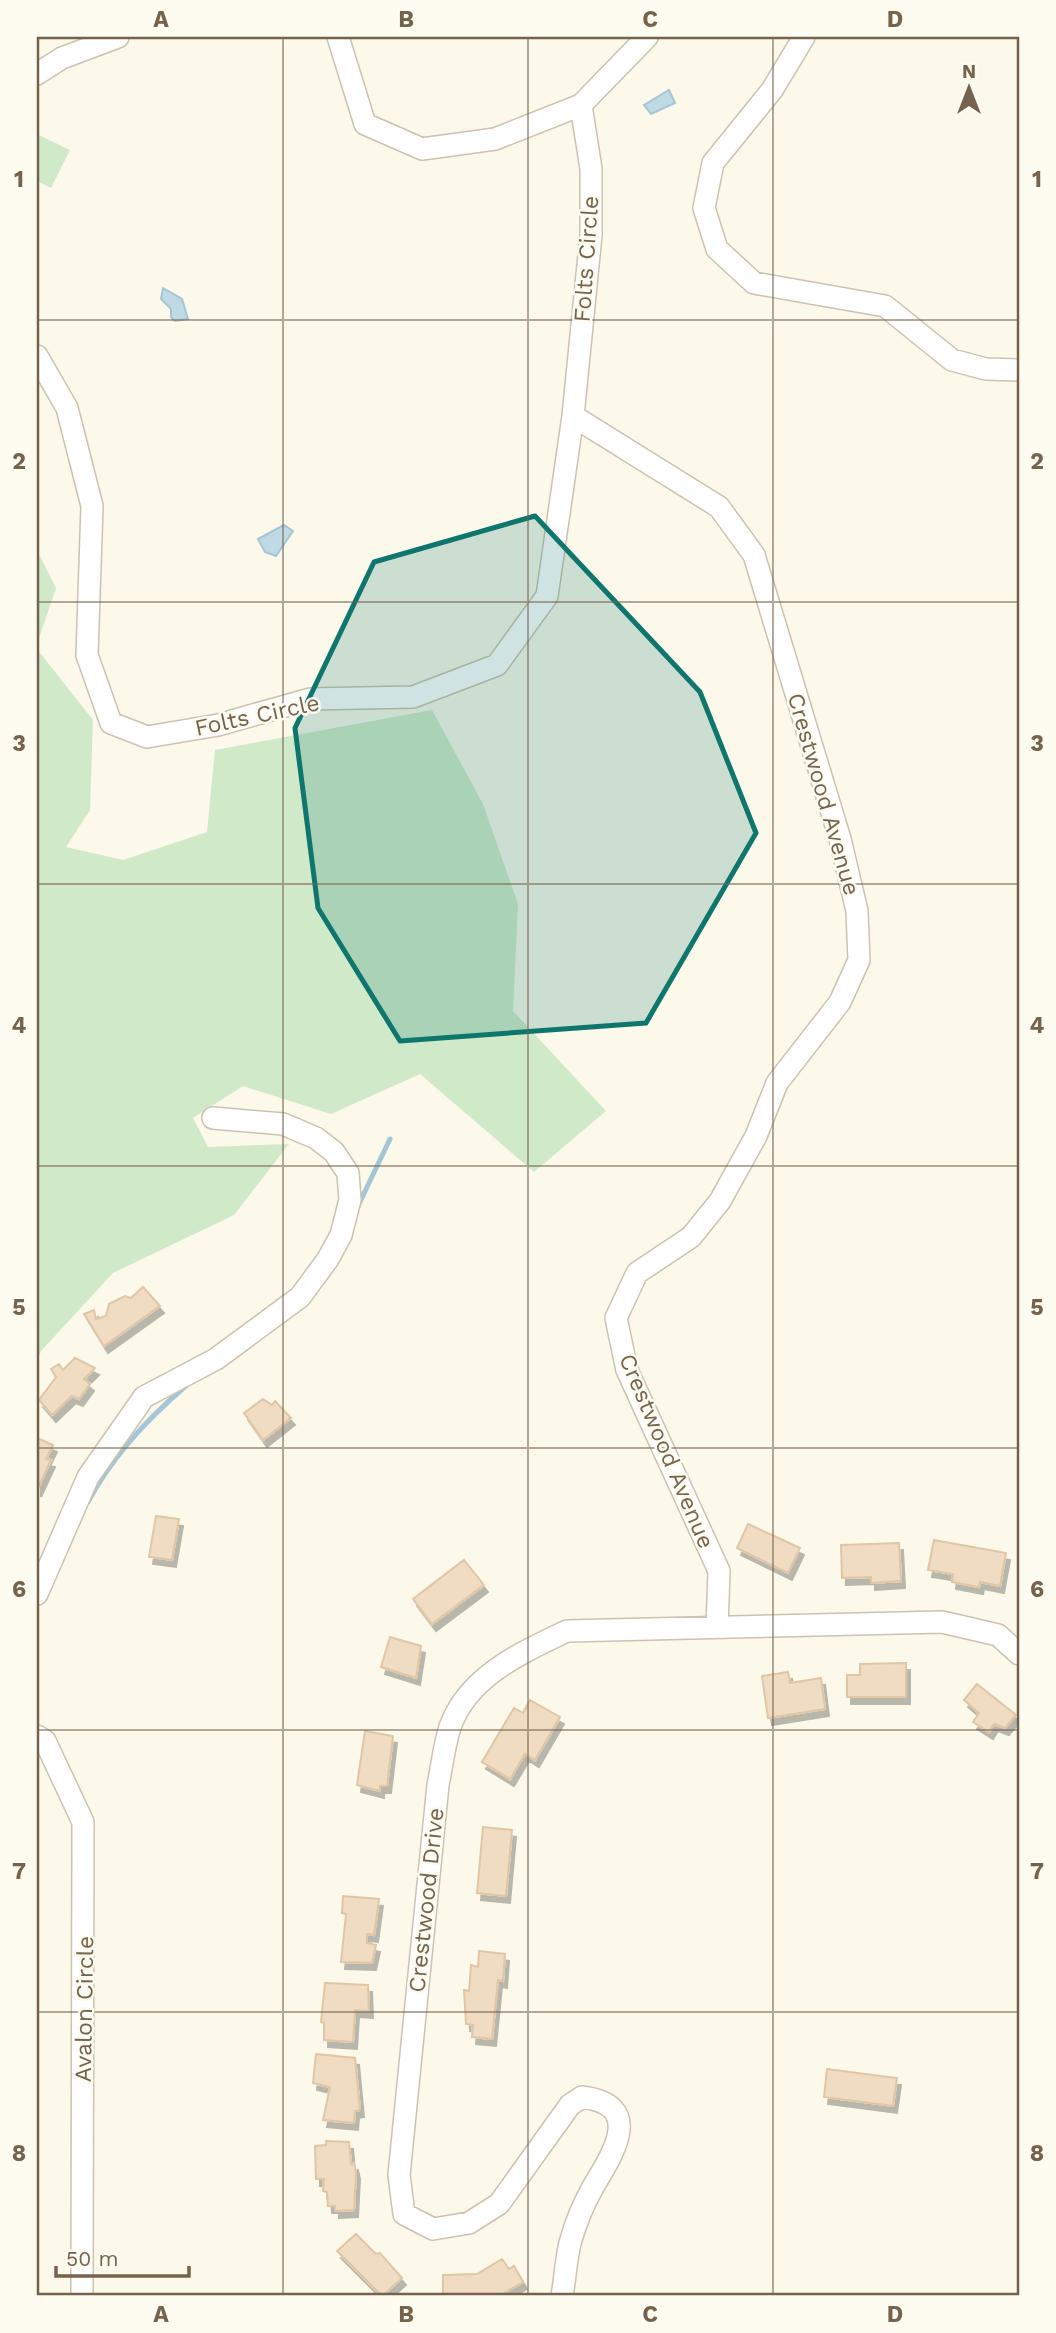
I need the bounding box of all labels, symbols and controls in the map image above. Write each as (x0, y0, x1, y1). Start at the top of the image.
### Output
text: A (153, 6, 169, 33)
text: B (398, 6, 414, 33)
text: C (642, 6, 658, 33)
text: D (887, 6, 903, 33)
north arrow (934, 52, 1004, 122)
text: N (962, 60, 976, 83)
text: 1 (14, 166, 24, 193)
text: 1 (1032, 166, 1042, 193)
street label: Folts Circle (569, 195, 604, 323)
text: 2 (12, 448, 26, 475)
text: 2 (1030, 448, 1044, 475)
street label: Folts Circle (192, 689, 322, 742)
street label: Crestwood Avenue (782, 690, 865, 898)
text: 3 (12, 730, 26, 757)
text: 3 (1030, 730, 1044, 757)
text: 4 (12, 1012, 27, 1039)
text: 4 (1030, 1012, 1045, 1039)
text: 5 (12, 1294, 26, 1321)
text: 5 (1030, 1294, 1044, 1321)
street label: Crestwood Avenue (613, 1350, 720, 1553)
text: 6 (12, 1576, 26, 1603)
text: 6 (1030, 1576, 1044, 1603)
street label: Crestwood Drive (403, 1806, 450, 1994)
text: 7 (12, 1858, 26, 1885)
text: 7 (1030, 1858, 1044, 1885)
street label: Avalon Circle (70, 1936, 99, 2082)
text: 8 (12, 2140, 26, 2167)
text: 8 (1030, 2140, 1044, 2167)
scale bar (56, 2235, 189, 2279)
text: 50 m (66, 2246, 118, 2271)
text: A (153, 2301, 169, 2328)
text: B (398, 2301, 414, 2328)
text: C (642, 2301, 658, 2328)
text: D (887, 2301, 903, 2328)

